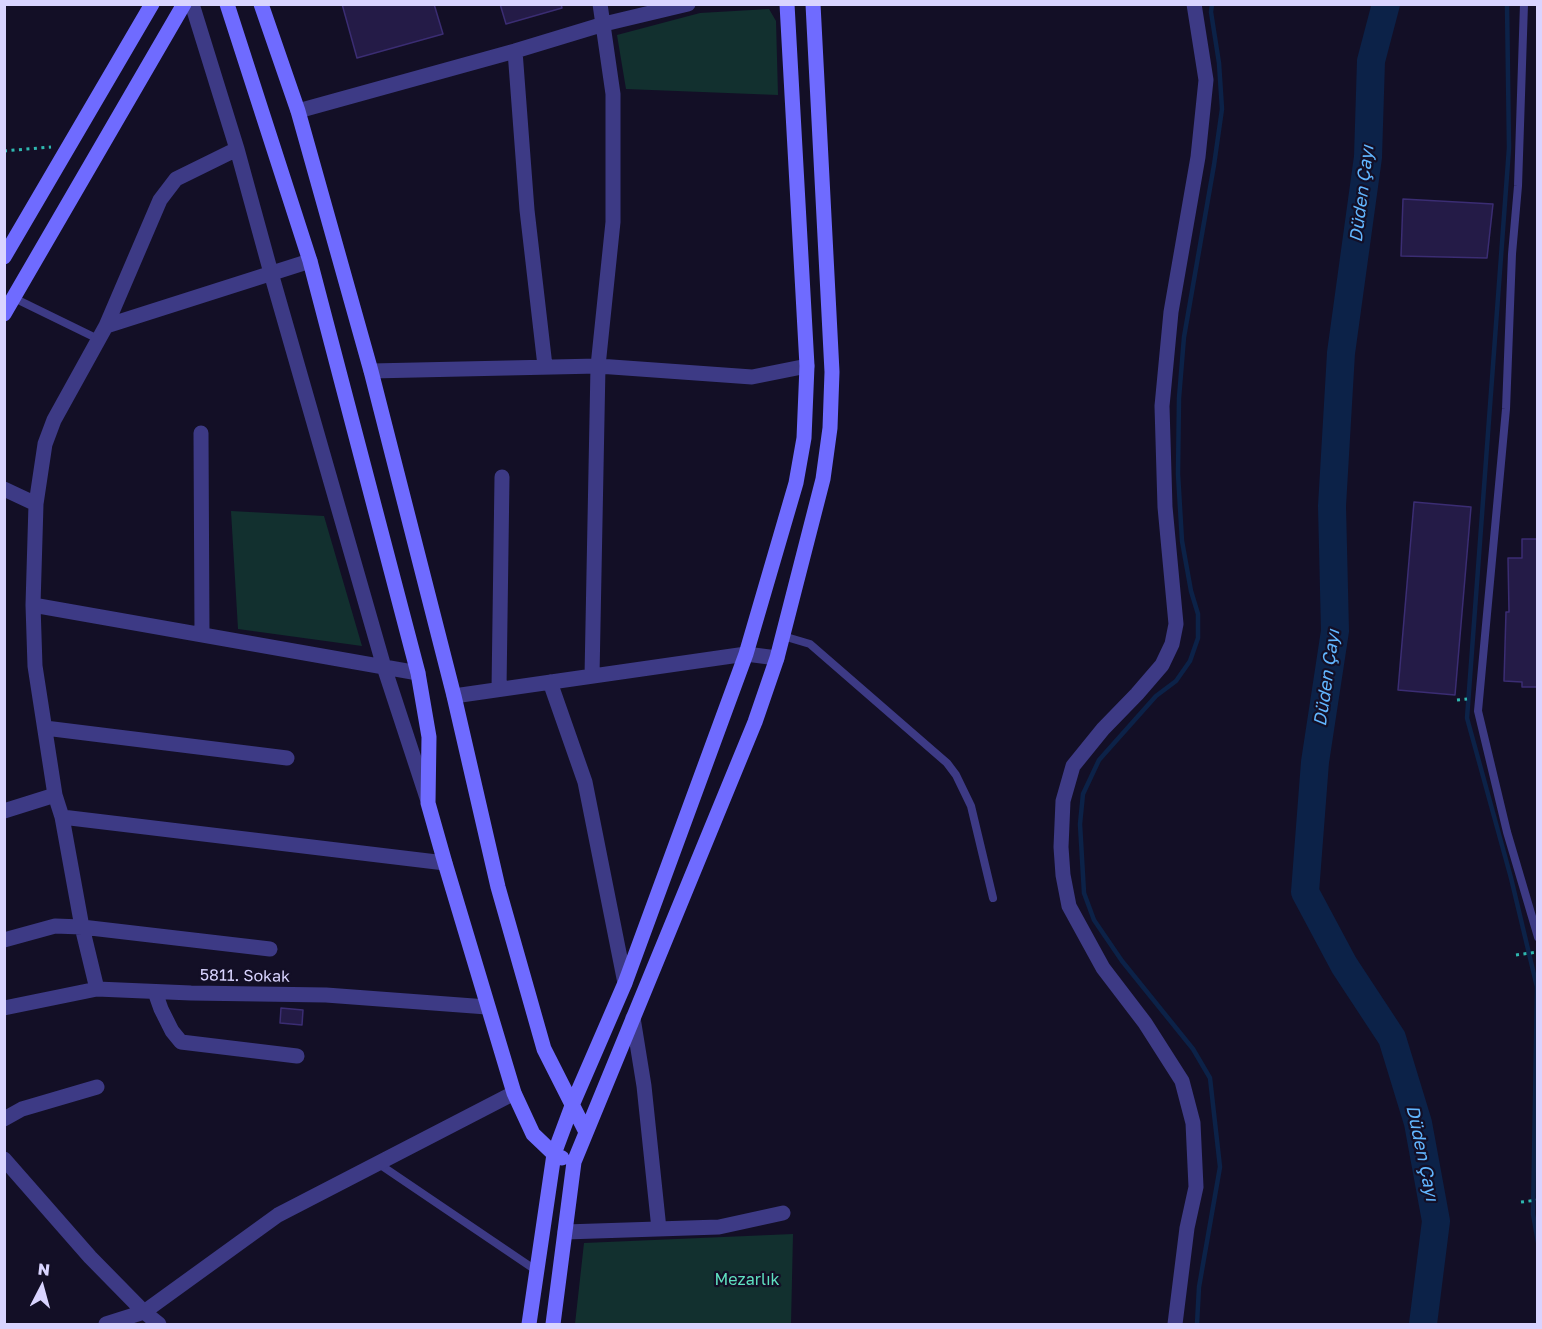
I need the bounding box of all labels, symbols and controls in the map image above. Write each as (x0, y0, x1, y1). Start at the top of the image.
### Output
water label: Düden Çayı (1345, 144, 1379, 244)
water label: Düden Çayı (1310, 628, 1344, 728)
street label: 5811. Sokak (200, 966, 290, 986)
water label: Düden Çayı (1401, 1103, 1443, 1203)
north arrow (12, 1257, 72, 1317)
text: N (37, 1259, 51, 1280)
park label: Mezarlık (715, 1270, 779, 1290)

